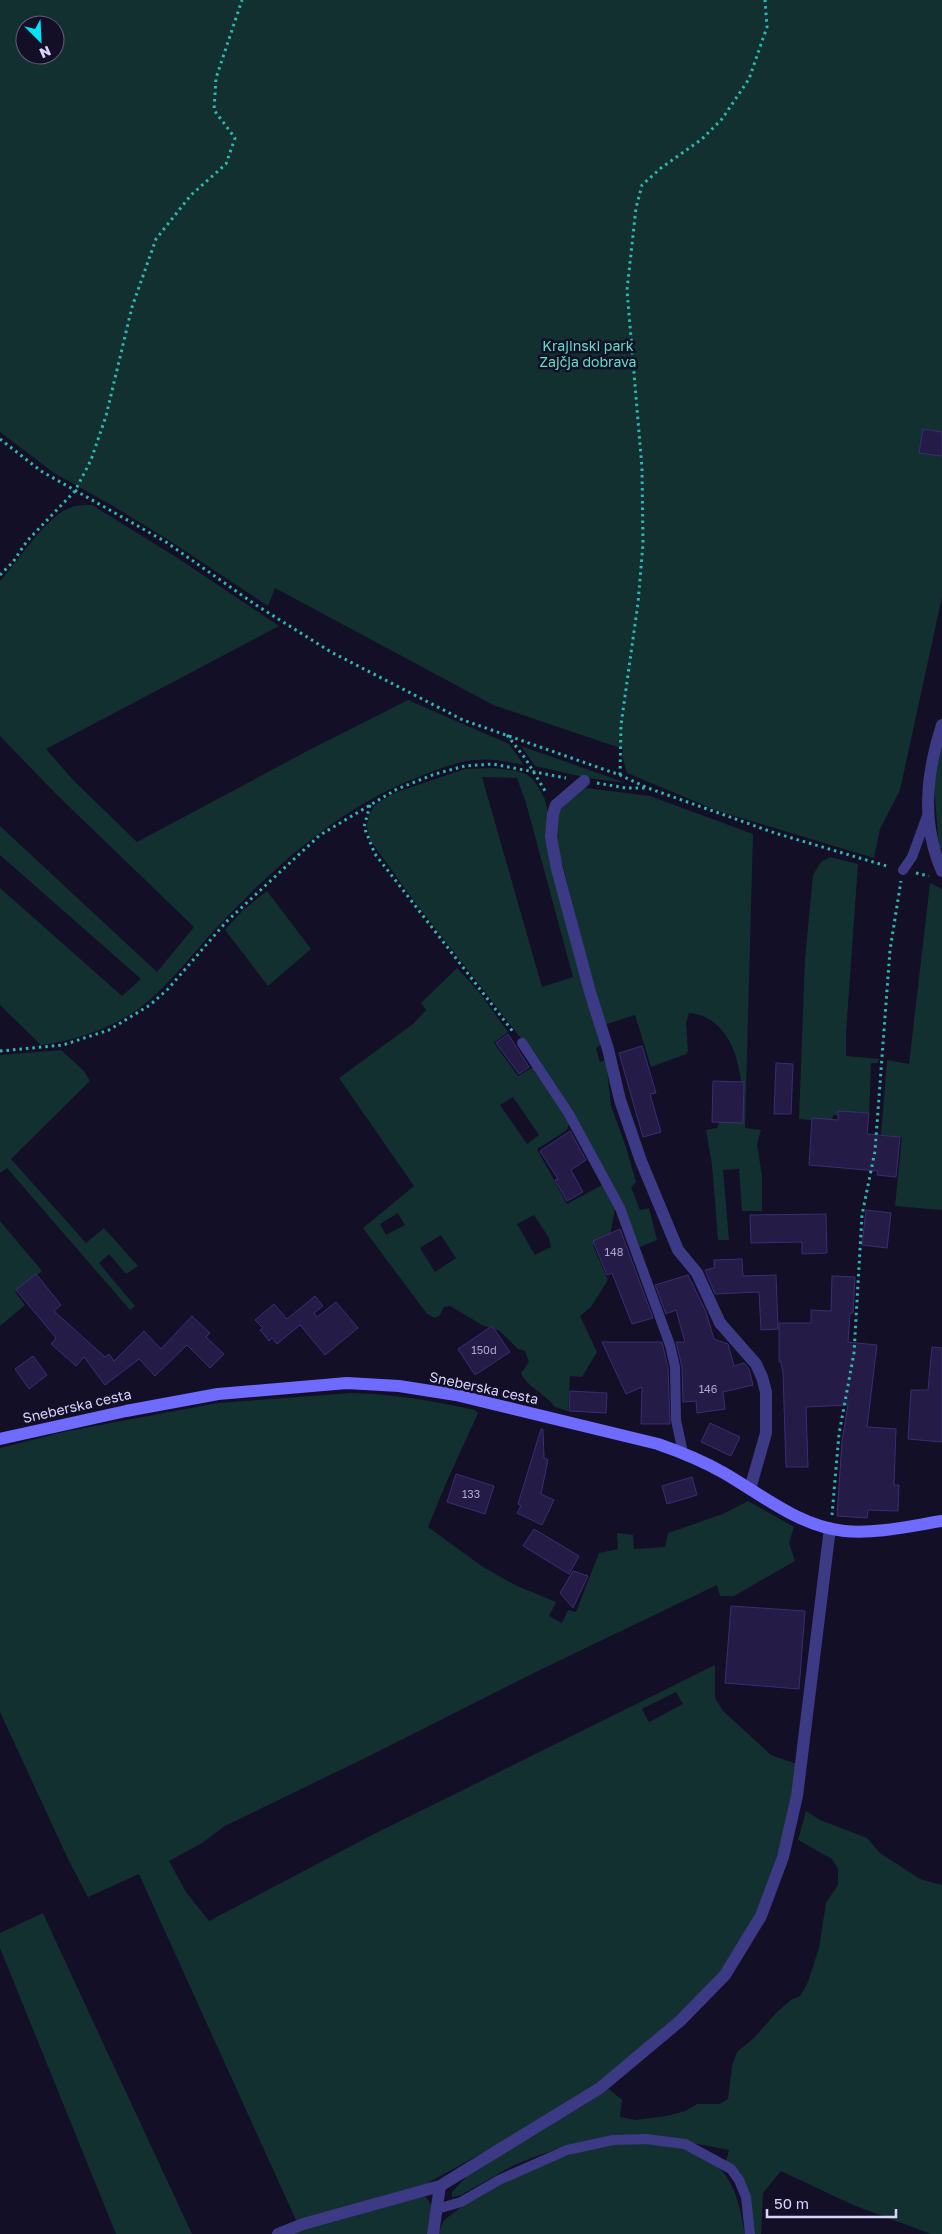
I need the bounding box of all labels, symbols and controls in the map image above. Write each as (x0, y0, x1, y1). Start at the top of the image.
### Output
north arrow (15, 15, 65, 65)
text: N (37, 42, 54, 62)
park label: Krajinski park Zajčja dobrava (540, 337, 636, 370)
house number: 148 (605, 1245, 624, 1258)
house number: 150d (471, 1343, 497, 1356)
street label: Sneberska cesta (428, 1368, 540, 1407)
house number: 146 (699, 1382, 718, 1395)
street label: Sneberska cesta (21, 1385, 133, 1426)
house number: 133 (462, 1487, 480, 1500)
scale bar (767, 2186, 896, 2218)
text: 50 m (774, 2194, 809, 2212)

